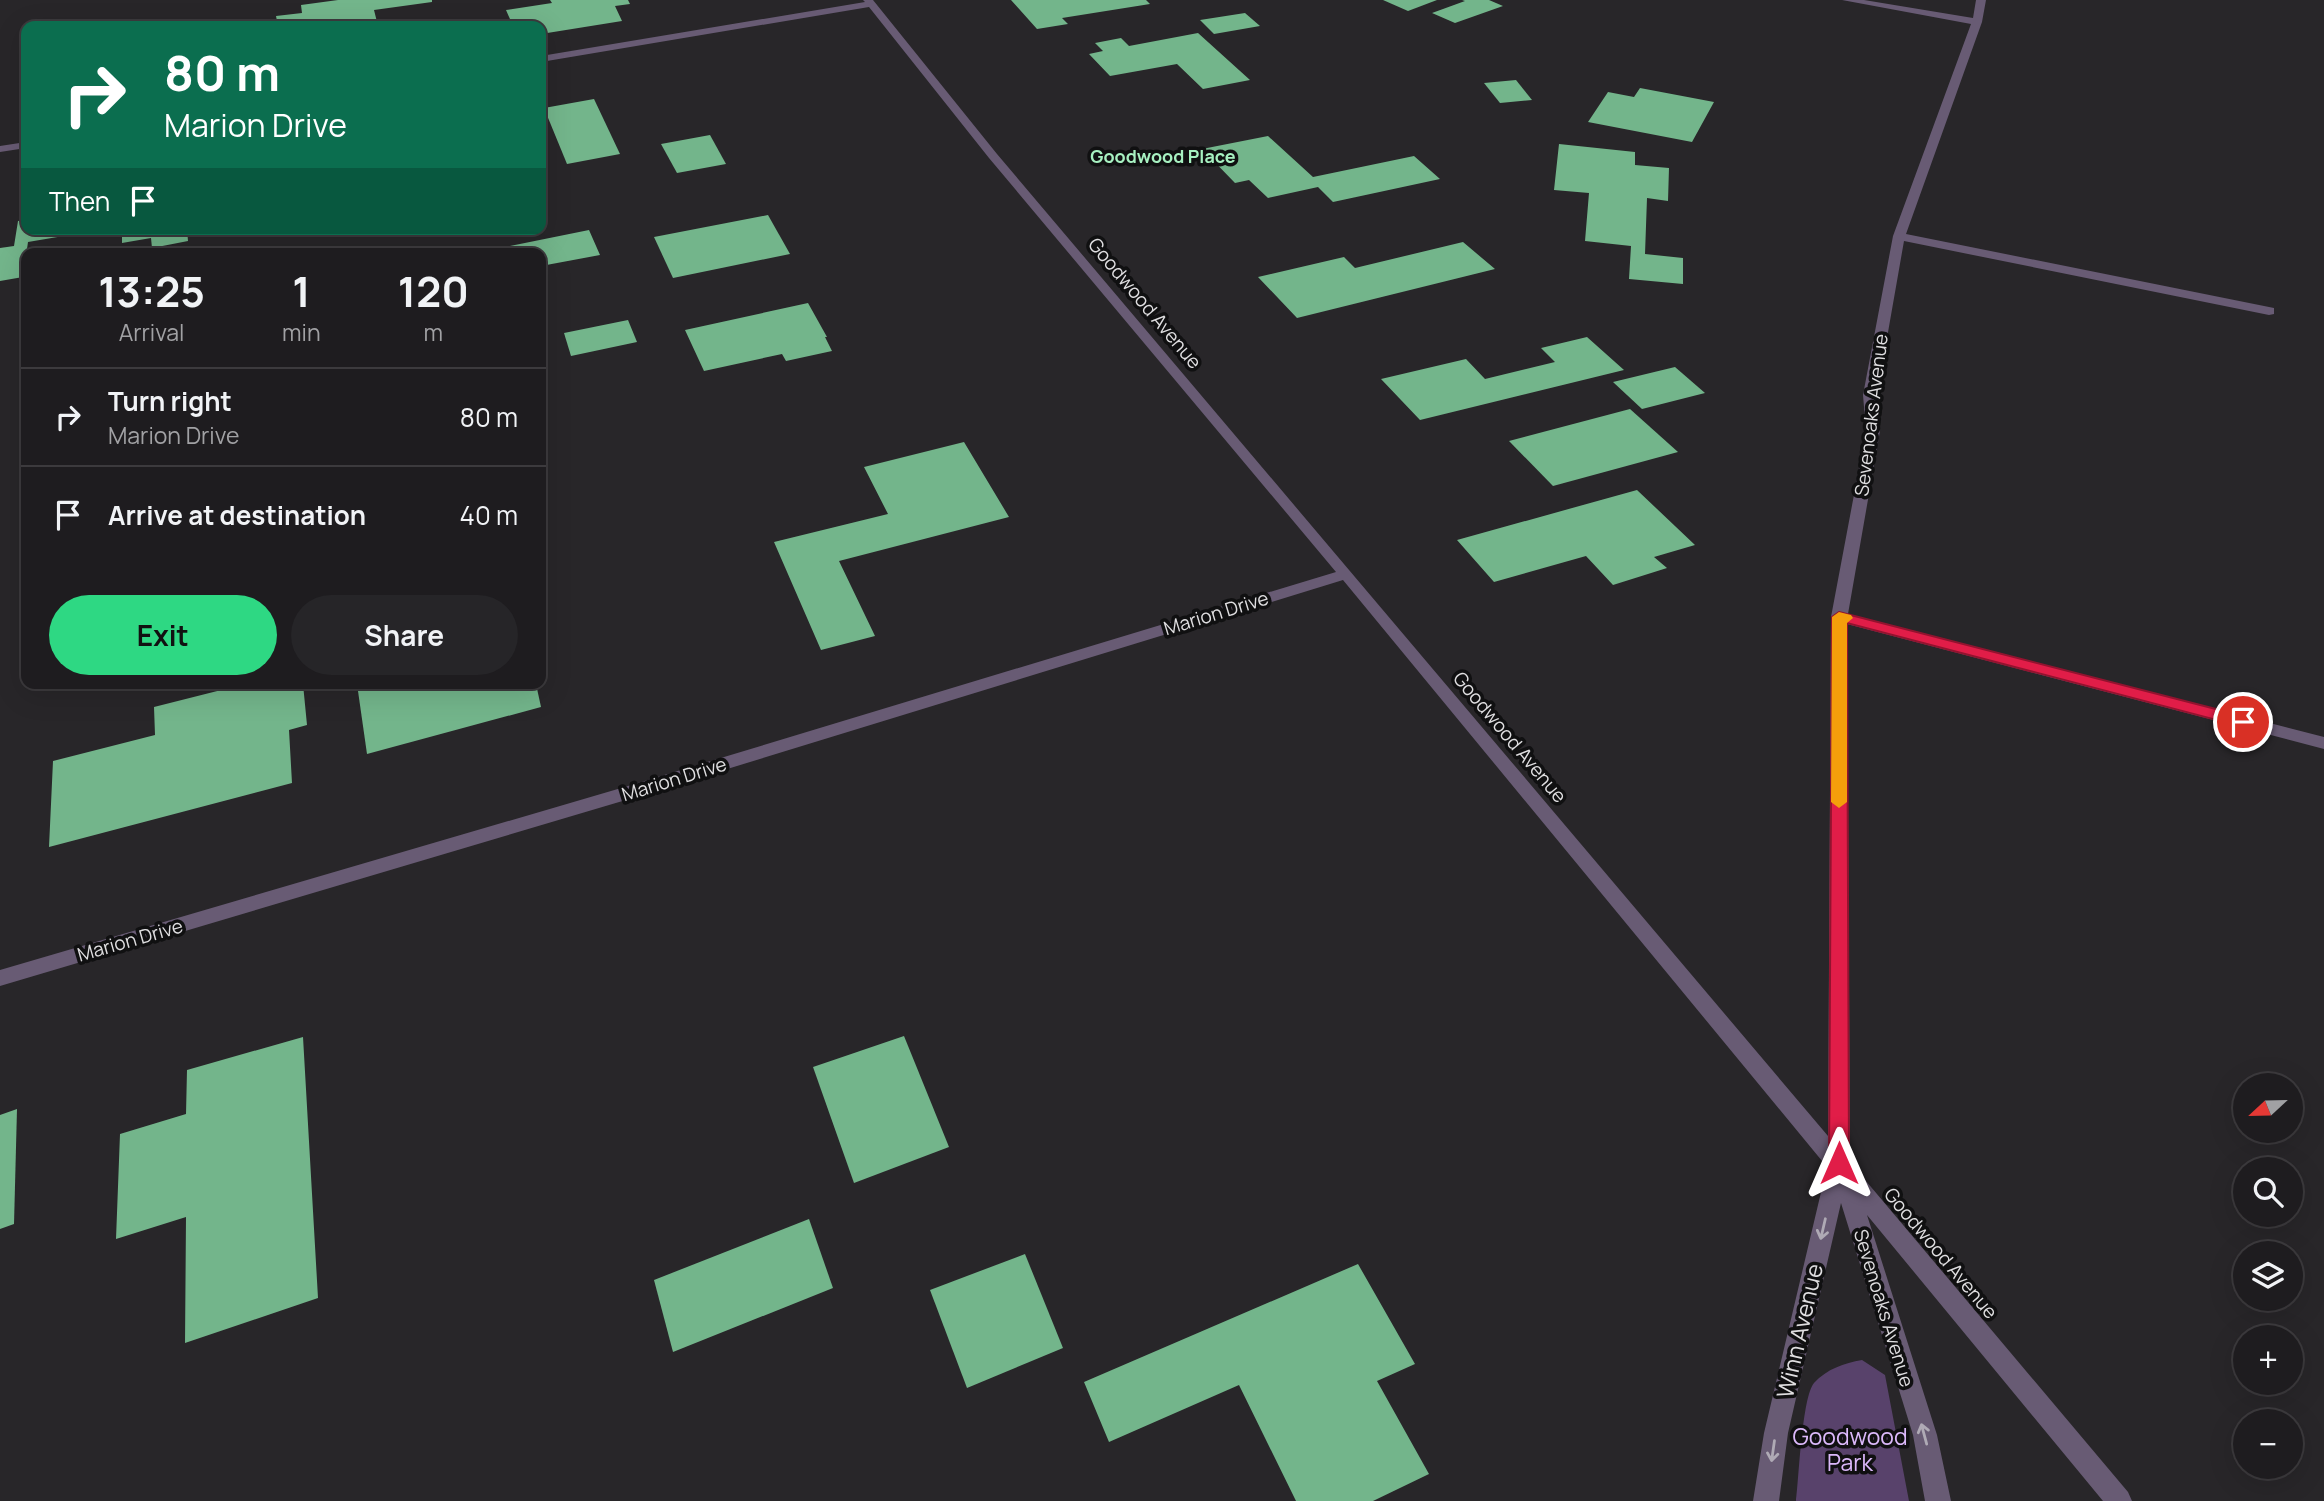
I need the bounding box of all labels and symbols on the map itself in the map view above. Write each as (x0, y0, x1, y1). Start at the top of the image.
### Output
district label: Goodwood Place (1090, 144, 1236, 168)
street label: Goodwood Avenue (1082, 232, 1208, 374)
street label: Sevenoaks Avenue (1848, 332, 1894, 498)
street label: Marion Drive (1160, 585, 1272, 641)
street label: Goodwood Avenue (1447, 666, 1573, 808)
pin (2213, 692, 2273, 752)
street label: Marion Drive (618, 751, 730, 807)
street label: Marion Drive (74, 913, 186, 967)
north arrow (2233, 1073, 2303, 1143)
position arrow (1802, 1126, 1876, 1200)
street label: Goodwood Avenue (1878, 1182, 2004, 1324)
one-way arrow (1816, 1218, 1829, 1240)
street label: Sevenoaks Avenue (1848, 1226, 1920, 1390)
street label: Winn Avenue (1768, 1260, 1830, 1401)
park label: Goodwood Park (1792, 1420, 1908, 1478)
one-way arrow (1917, 1424, 1930, 1446)
one-way arrow (1767, 1439, 1780, 1462)

